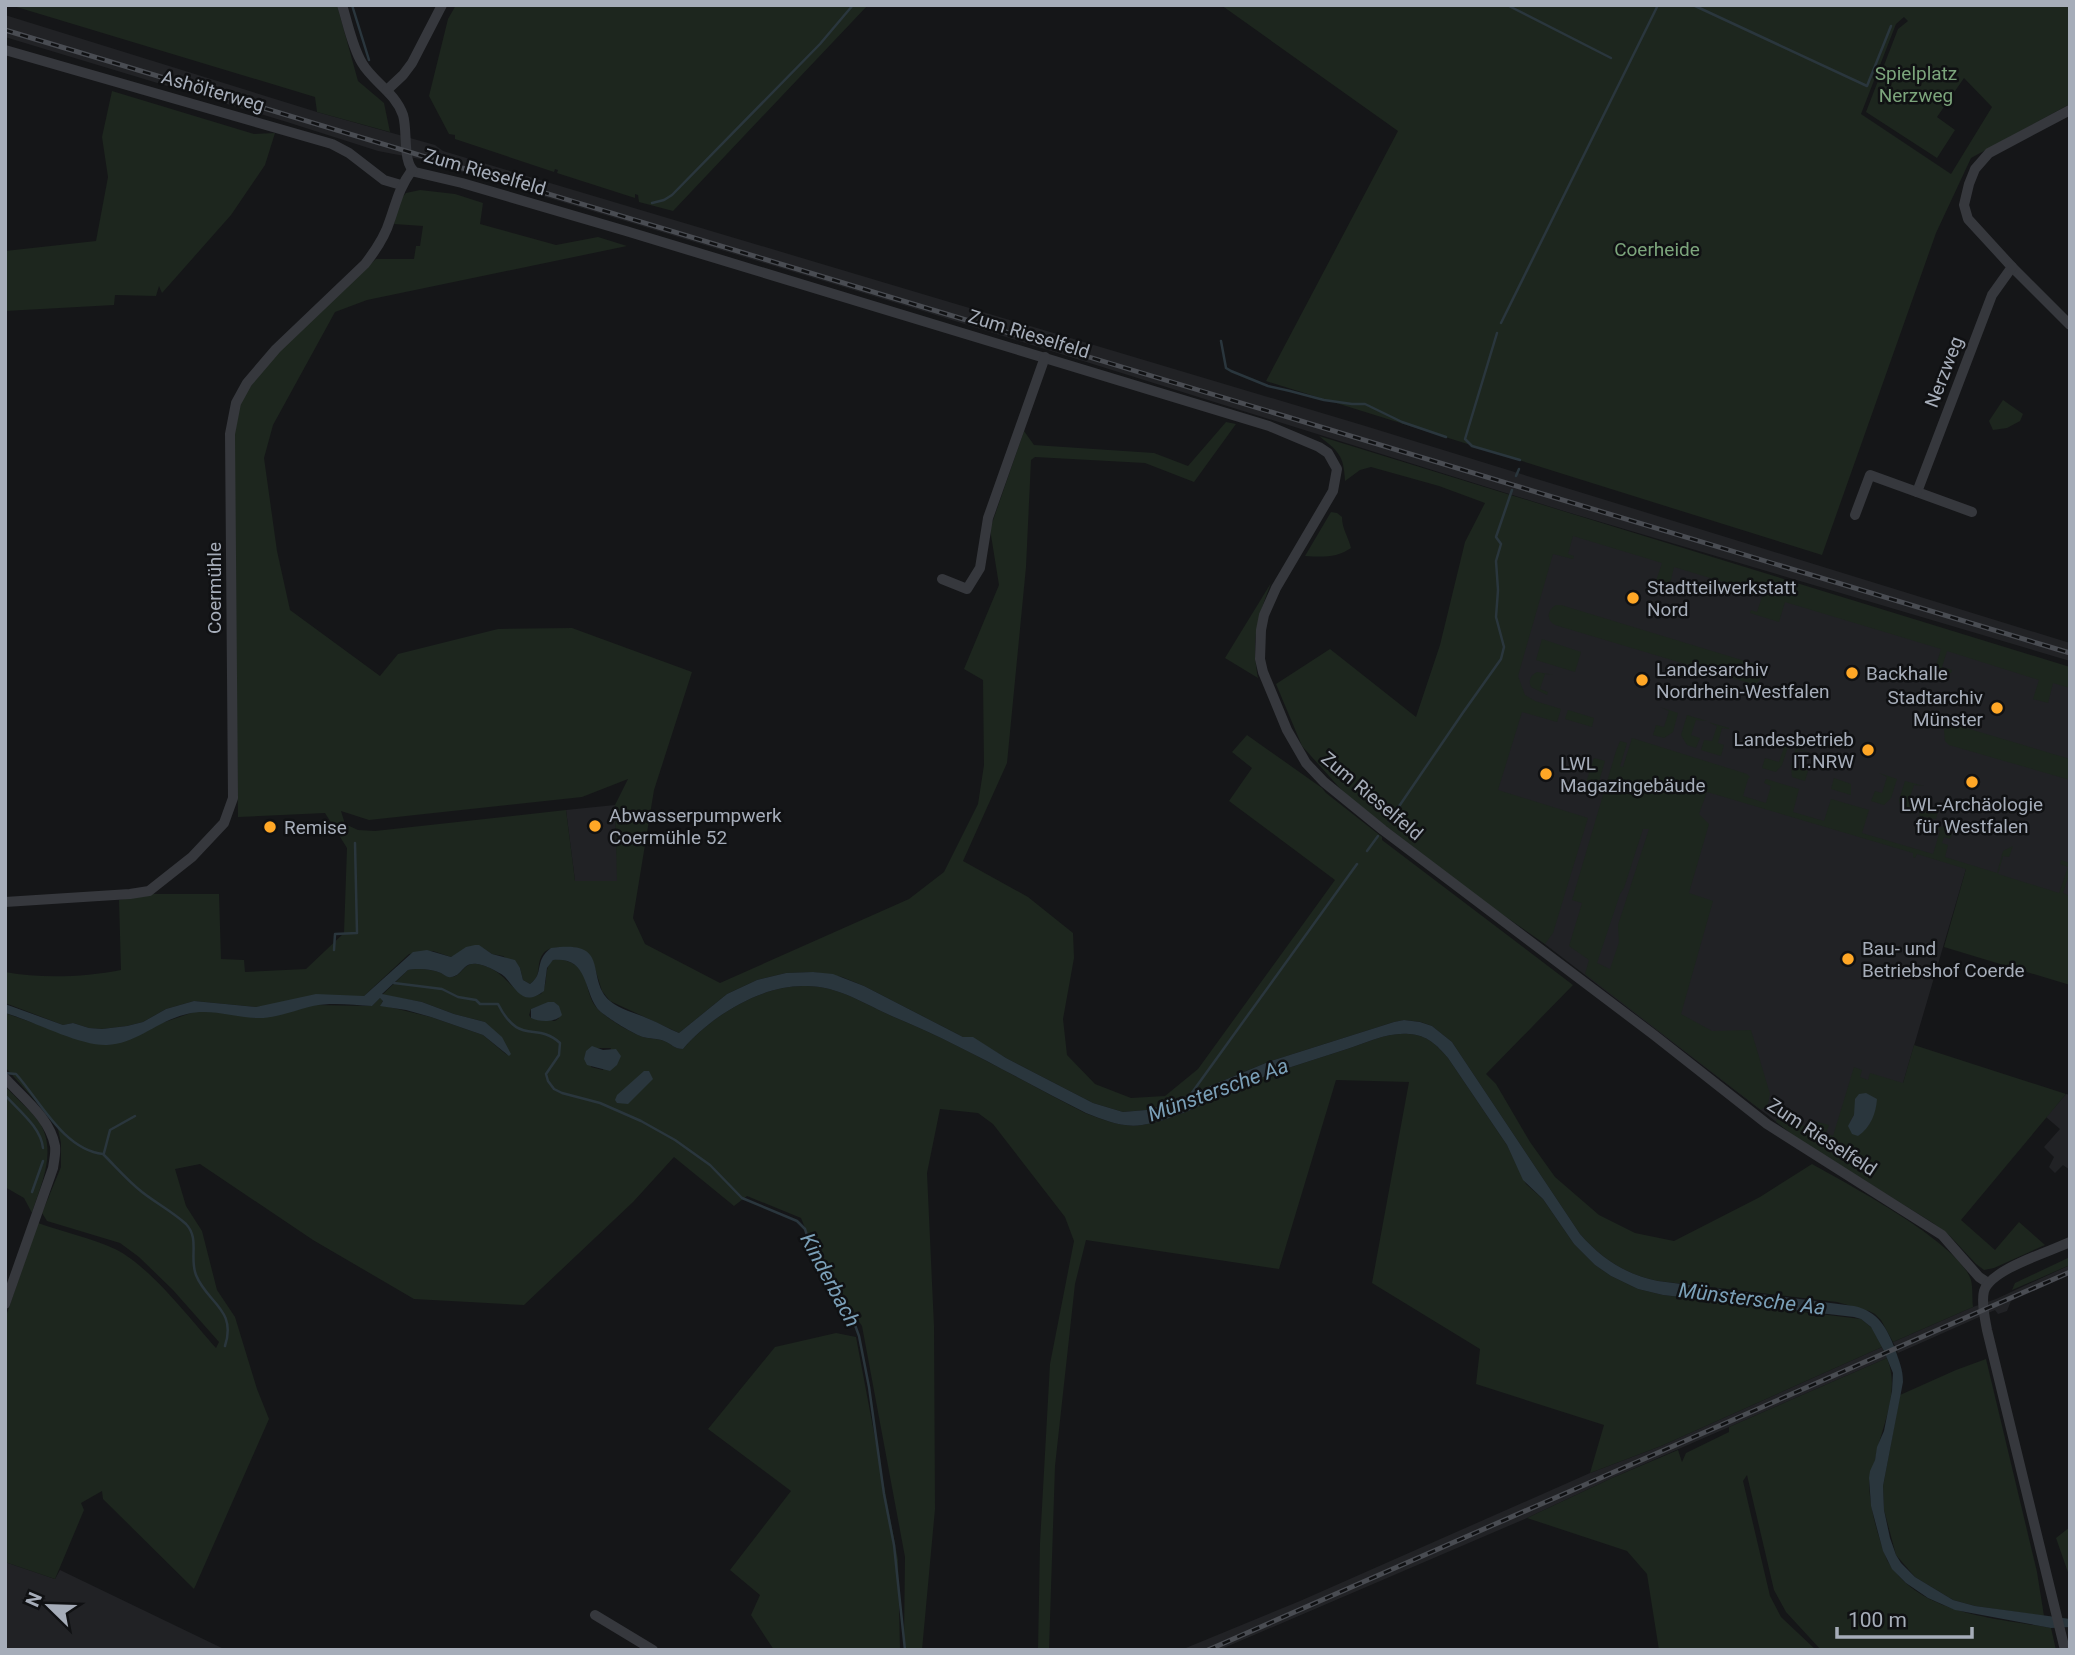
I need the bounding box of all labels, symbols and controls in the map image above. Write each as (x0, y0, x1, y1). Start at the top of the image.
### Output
park label: Spielplatz Nerzweg (1875, 62, 1957, 107)
street label: Ashölterweg (159, 65, 267, 117)
street label: Zum Rieselfeld (421, 144, 549, 200)
park label: Coerheide (1614, 238, 1700, 261)
street label: Zum Rieselfeld (966, 305, 1092, 363)
street label: Nerzweg (1920, 333, 1968, 411)
street label: Coermühle (203, 542, 226, 634)
place label: Stadtteilwerkstatt Nord (1647, 576, 1797, 621)
marker: Stadtteilwerkstatt Nord (1625, 590, 1641, 606)
place label: Landesarchiv Nordrhein-Westfalen (1656, 658, 1830, 703)
place label: Backhalle (1866, 662, 1948, 685)
marker: Backhalle (1844, 665, 1860, 681)
marker: Landesarchiv Nordrhein-Westfalen (1634, 672, 1650, 688)
place label: Stadtarchiv Münster (1887, 686, 1984, 731)
marker: Stadtarchiv Münster (1989, 700, 2005, 716)
place label: Landesbetrieb IT.NRW (1734, 728, 1854, 773)
marker: Landesbetrieb IT.NRW (1860, 742, 1876, 758)
street label: Zum Rieselfeld (1316, 747, 1428, 845)
place label: LWL Magazingebäude (1560, 752, 1705, 797)
marker: LWL Magazingebäude (1538, 766, 1554, 782)
marker: LWL-Archäologie für Westfalen (1964, 774, 1980, 790)
place label: LWL-Archäologie für Westfalen (1901, 793, 2043, 838)
place label: Abwasserpumpwerk Coermühle 52 (609, 804, 782, 849)
place label: Remise (284, 816, 347, 839)
marker: Abwasserpumpwerk Coermühle 52 (587, 818, 603, 834)
marker: Remise (262, 819, 278, 835)
place label: Bau- und Betriebshof Coerde (1862, 937, 2025, 982)
marker: Bau- und Betriebshof Coerde (1840, 951, 1856, 967)
water label: Münstersche Aa (1144, 1053, 1292, 1127)
street label: Zum Rieselfeld (1763, 1093, 1881, 1181)
water label: Kinderbach (795, 1229, 865, 1331)
water label: Münstersche Aa (1677, 1278, 1827, 1320)
north arrow (14, 1571, 84, 1641)
text: N (21, 1589, 47, 1610)
scale bar (1837, 1596, 1972, 1640)
text: 100 m (1848, 1608, 1907, 1632)

